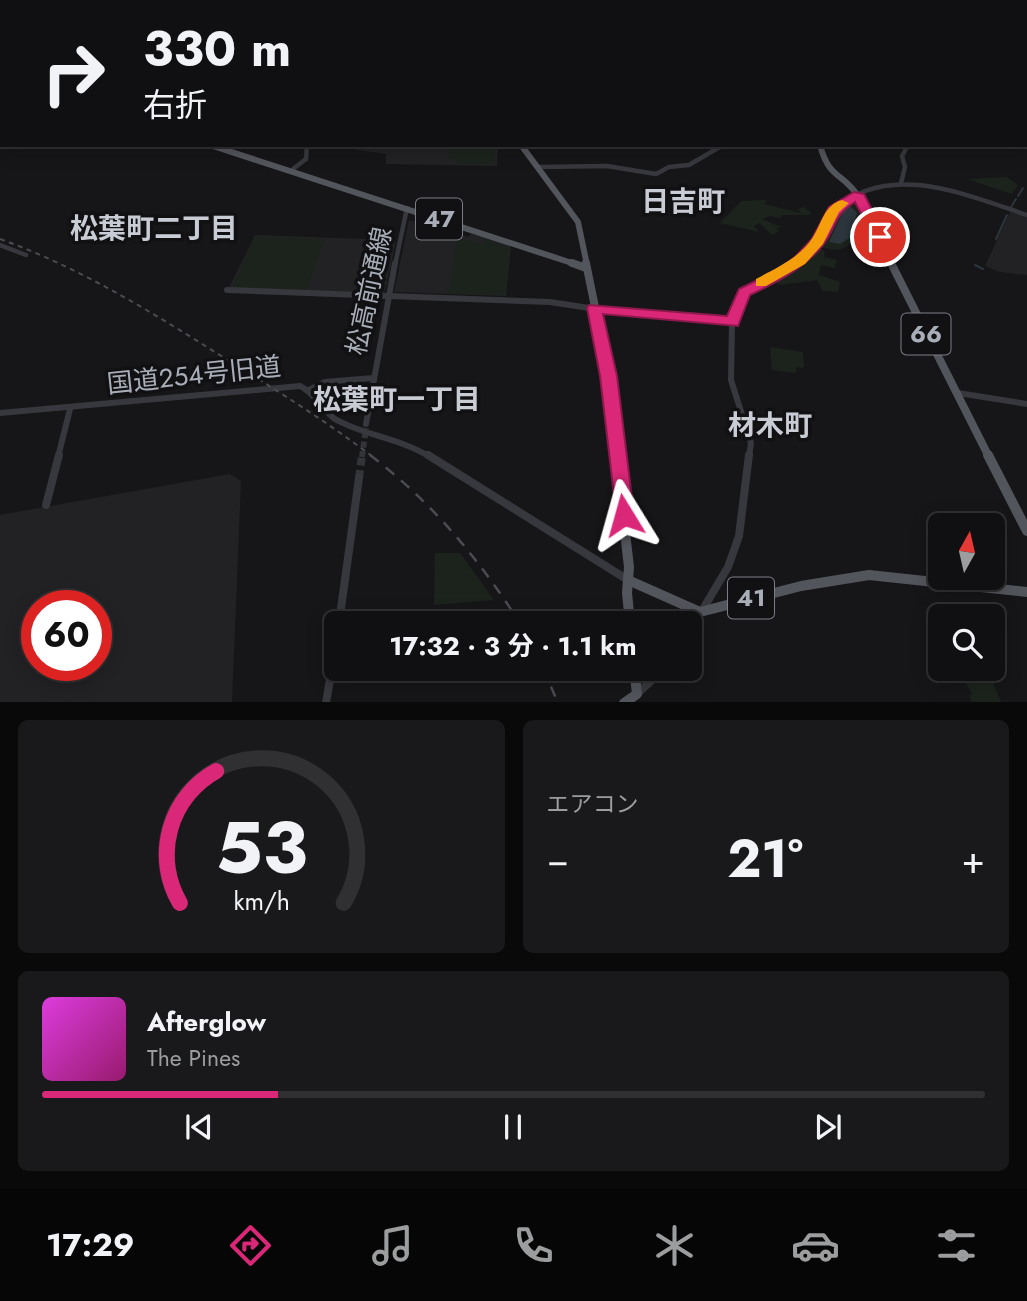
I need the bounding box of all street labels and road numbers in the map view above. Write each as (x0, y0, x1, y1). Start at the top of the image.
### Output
road number: 47 (416, 198, 462, 240)
street label: 松高前通線 (337, 223, 401, 359)
road number: 66 (902, 314, 950, 354)
street label: 国道254号旧道 (105, 347, 283, 403)
road number: 41 (728, 578, 774, 618)

